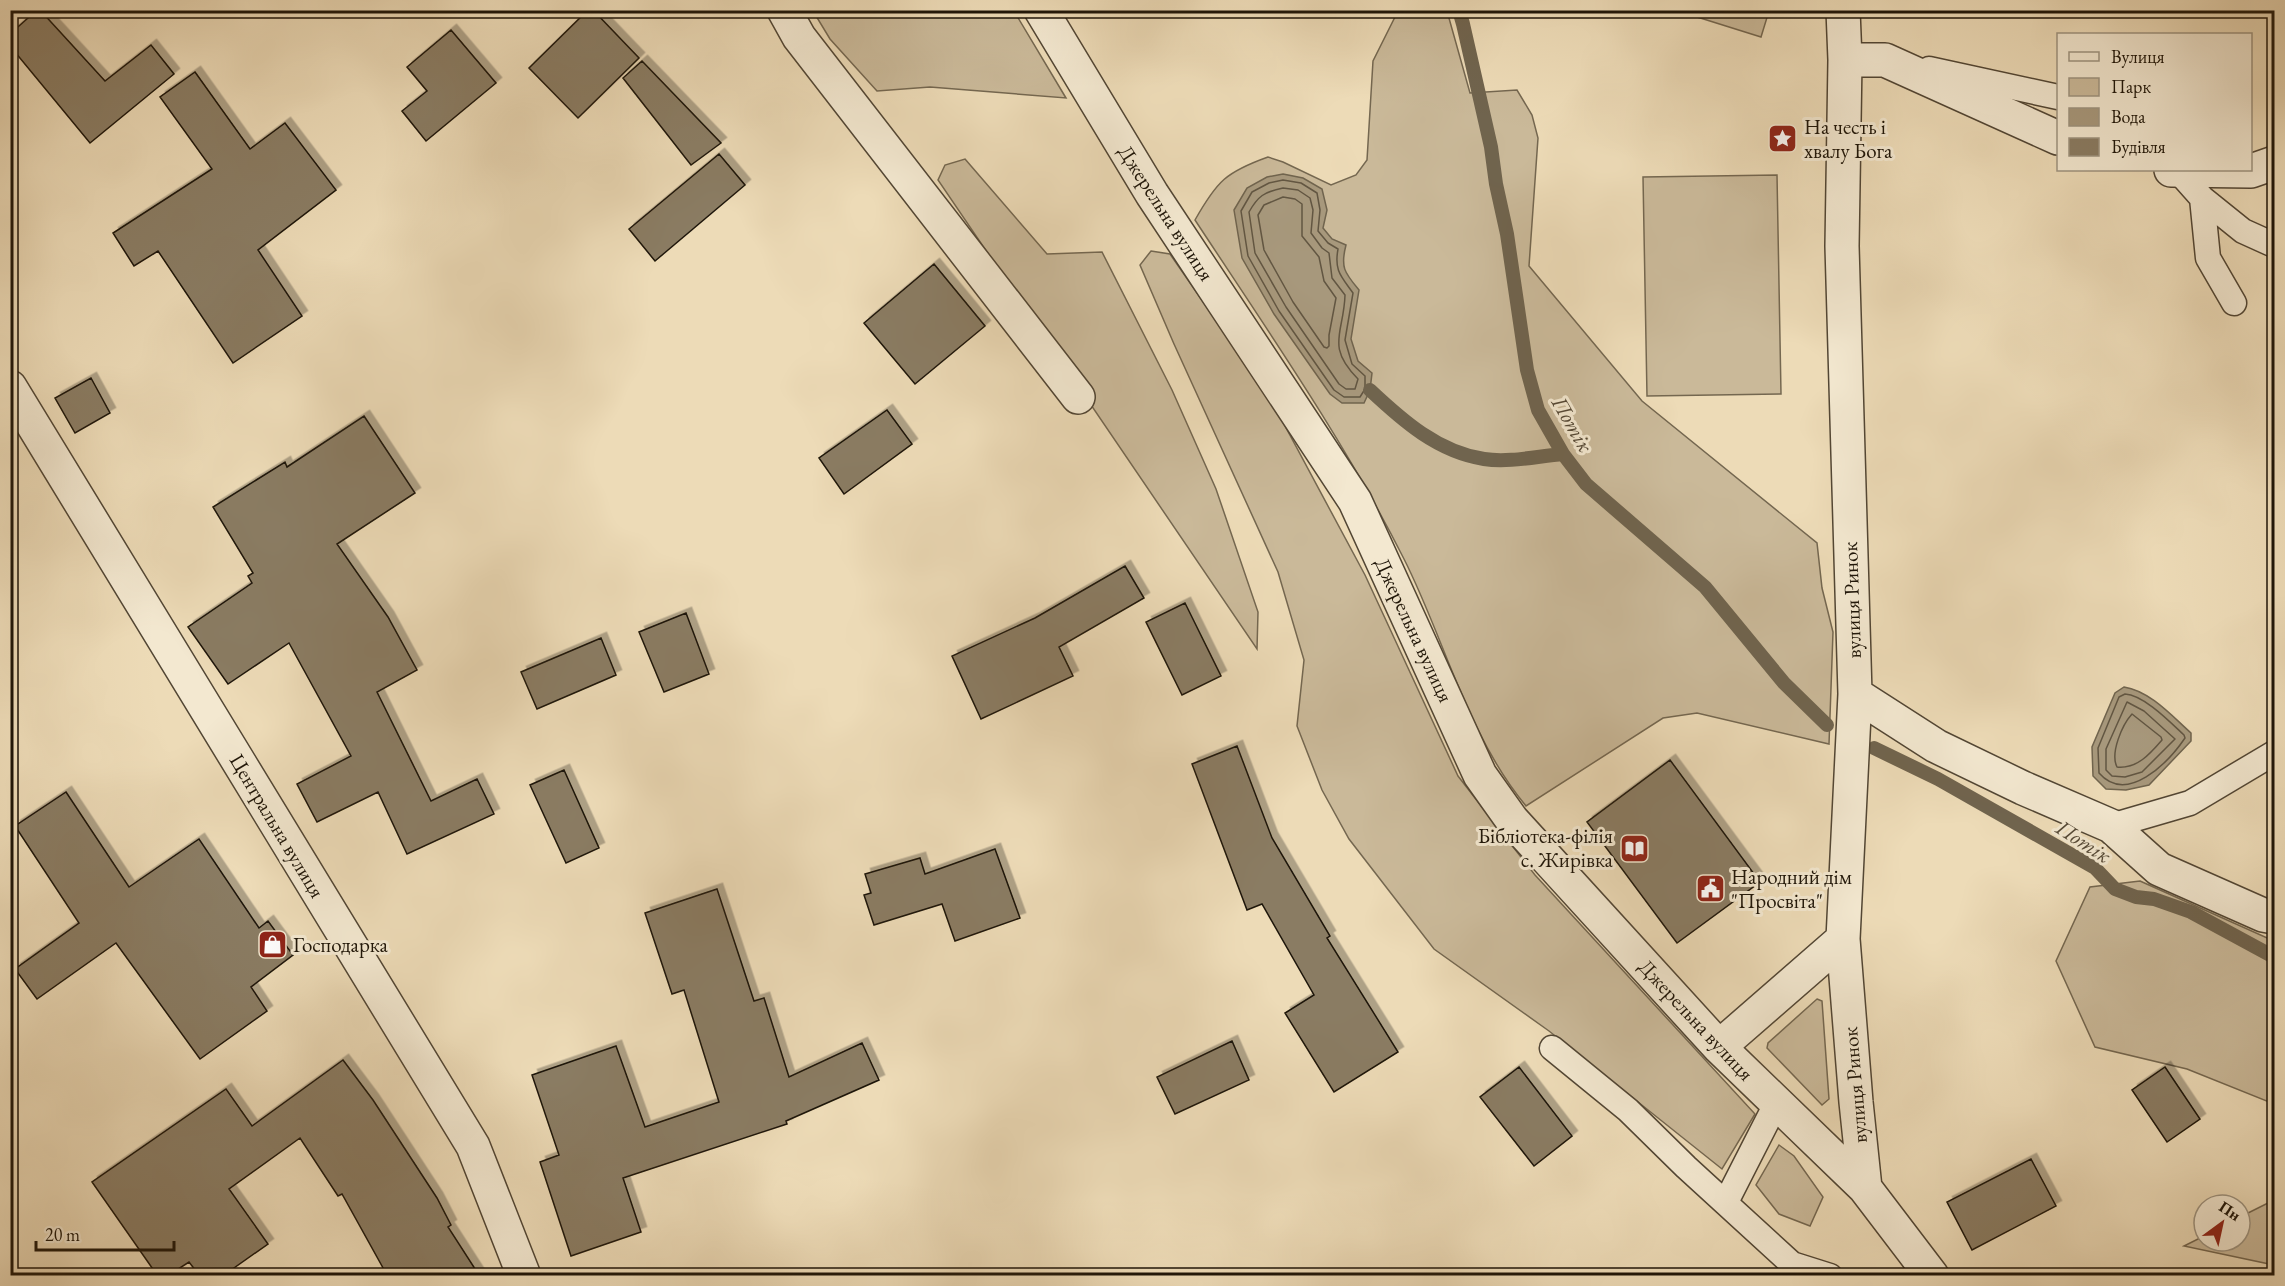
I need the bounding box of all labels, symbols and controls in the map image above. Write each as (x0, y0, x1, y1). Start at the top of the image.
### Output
legend (2057, 33, 2252, 171)
text: Вулиця (2111, 45, 2164, 68)
text: Парк (2111, 75, 2151, 98)
text: Вода (2111, 105, 2146, 128)
place label: На честь і хвалу Бога (1804, 113, 1893, 164)
place icon: На честь і хвалу Бога (1767, 123, 1799, 155)
text: Будівля (2111, 135, 2166, 158)
street label: Джерельна вулиця (1112, 140, 1220, 286)
water label: Потік (1545, 390, 1600, 458)
street label: вулиця Ринок (1836, 541, 1867, 659)
street label: Джерельна вулиця (1369, 553, 1460, 707)
street label: Центральна вулиця (224, 749, 331, 903)
water label: Потік (2050, 812, 2117, 870)
place label: Бібліотека-філія с. Жирівка (1478, 822, 1614, 873)
library icon: Бібліотека-філія с. Жирівка (1618, 832, 1650, 864)
place label: Народний дім "Просвіта" (1731, 863, 1852, 914)
public building icon: Народний дім "Просвіта" (1694, 873, 1726, 905)
shop icon: Господарка (256, 929, 288, 961)
place label: Господарка (293, 931, 389, 958)
street label: Джерельна вулиця (1633, 953, 1760, 1086)
street label: вулиця Ринок (1836, 1026, 1873, 1144)
north arrow (2192, 1193, 2252, 1253)
text: Пн (2215, 1196, 2245, 1226)
scale bar (36, 1214, 174, 1252)
text: 20 m (45, 1223, 80, 1246)

